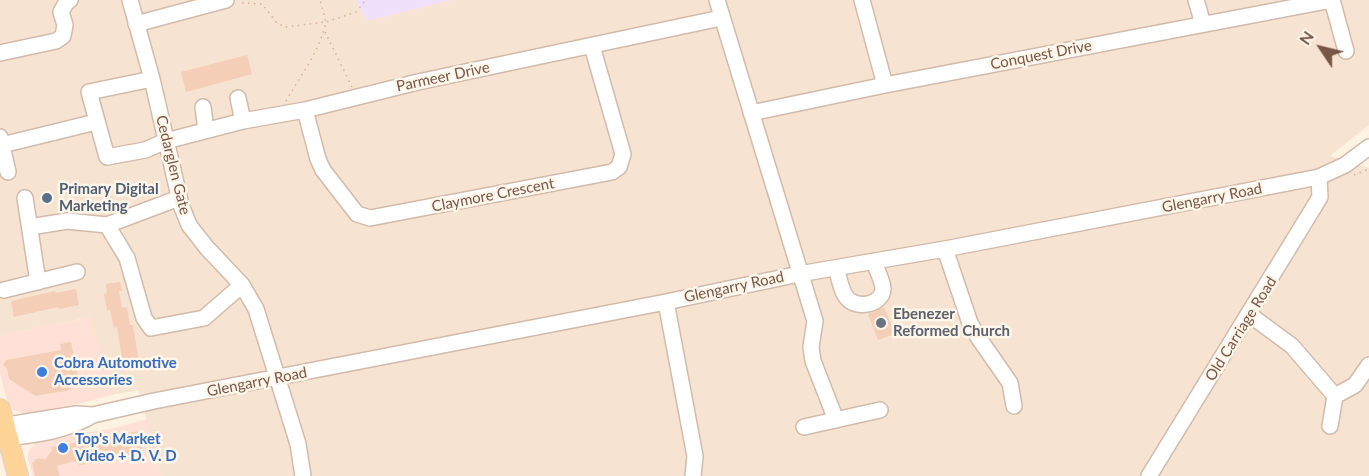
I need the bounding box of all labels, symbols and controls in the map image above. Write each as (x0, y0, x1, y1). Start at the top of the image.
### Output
north arrow (1291, 18, 1351, 78)
text: N (1295, 27, 1317, 48)
street label: Conquest Drive (989, 36, 1093, 74)
street label: Parmeer Drive (395, 58, 491, 96)
street label: Cedarglen Gate (152, 113, 194, 217)
street label: Claymore Crescent (430, 174, 556, 216)
street label: Glengarry Road (1160, 179, 1264, 217)
place label: Primary Digital Marketing (59, 180, 159, 215)
marker: Primary Digital Marketing (40, 191, 54, 205)
street label: Glengarry Road (682, 268, 786, 306)
street label: Old Carriage Road (1202, 273, 1280, 385)
place label: Ebenezer Reformed Church (893, 305, 1010, 340)
marker: Ebenezer Reformed Church (874, 316, 888, 330)
place label: Cobra Automotive Accessories (54, 354, 177, 389)
street label: Glengarry Road (205, 363, 309, 401)
marker: Cobra Automotive Accessories (35, 365, 49, 379)
place label: Top's Market Video + D. V. D (75, 430, 177, 465)
marker: Top's Market Video + D. V. D (56, 441, 70, 455)

